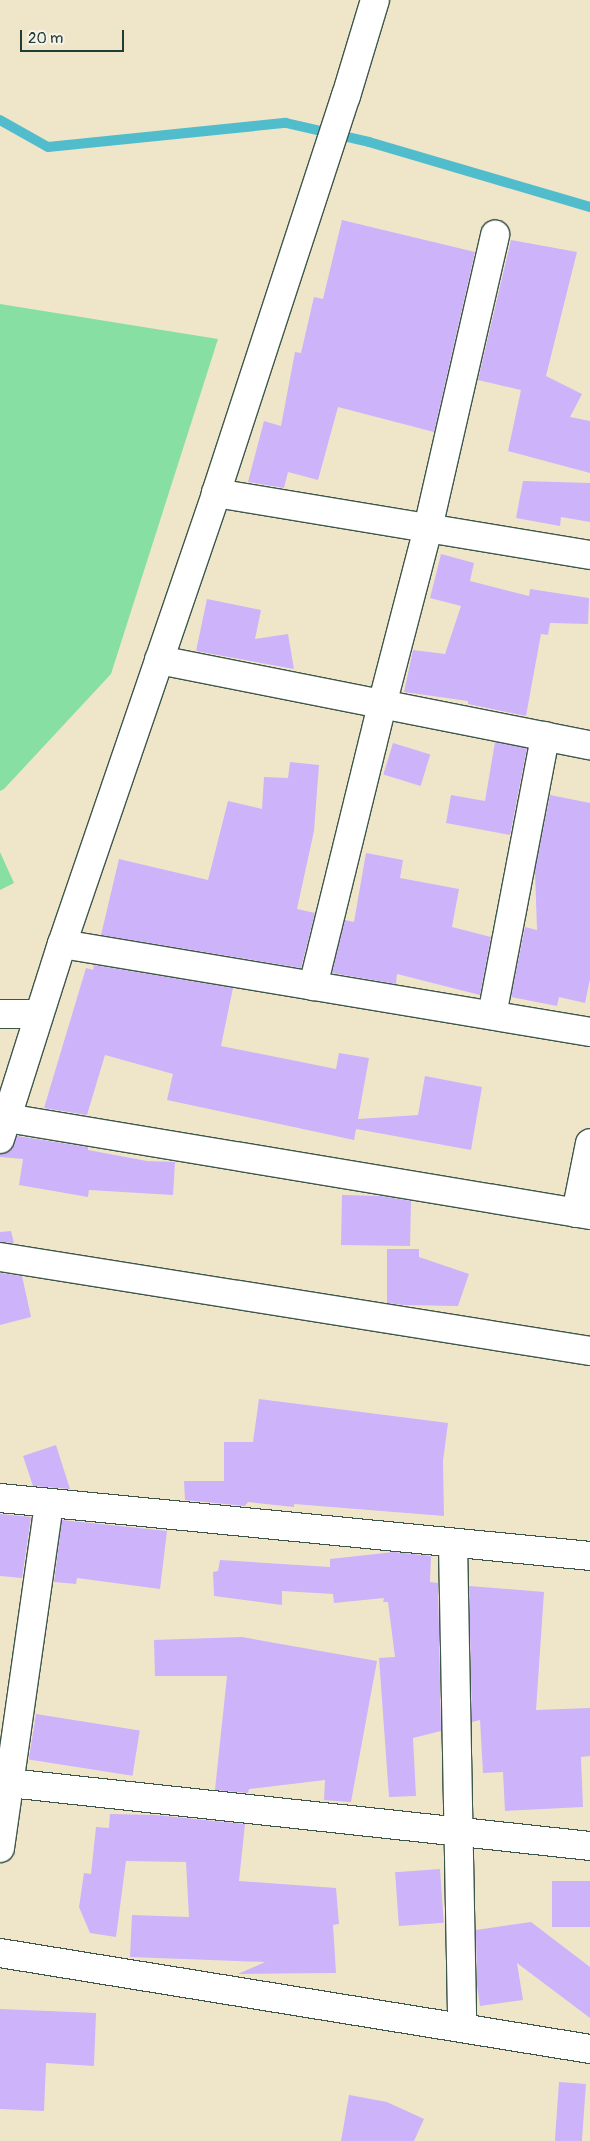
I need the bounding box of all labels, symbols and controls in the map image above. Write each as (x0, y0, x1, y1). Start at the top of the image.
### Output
scale bar (22, 20, 126, 52)
text: 20 m (28, 29, 63, 48)

